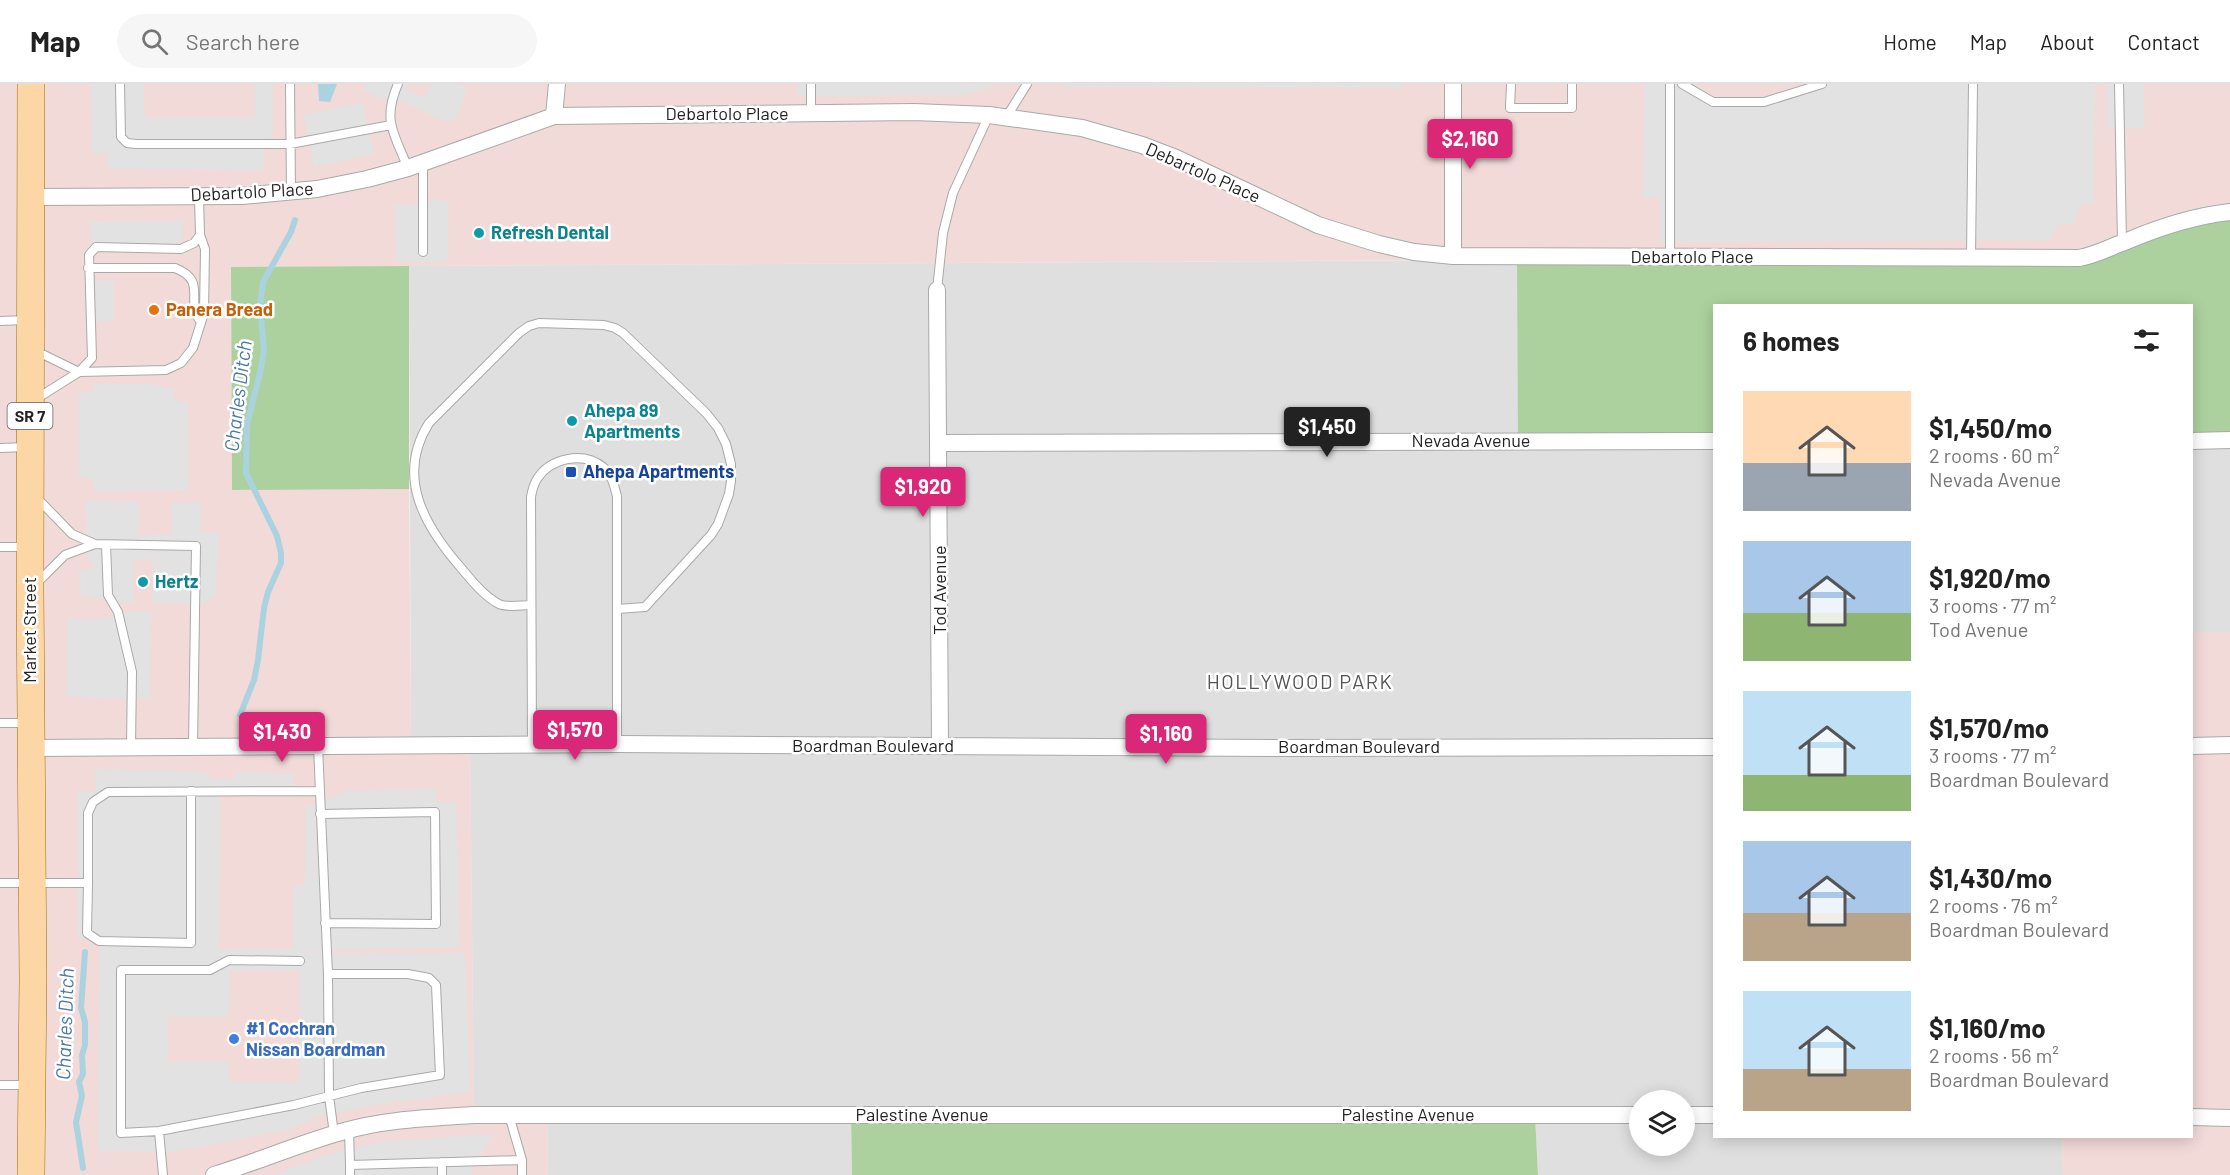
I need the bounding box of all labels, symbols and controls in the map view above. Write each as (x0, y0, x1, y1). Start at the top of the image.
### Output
search box (117, 14, 537, 68)
text: Map (30, 24, 81, 58)
icon: search (138, 25, 171, 58)
text: Search here (186, 28, 300, 54)
text: Home (1883, 29, 1937, 54)
text: Map (1970, 29, 2007, 54)
text: About (2040, 29, 2095, 54)
text: Contact (2128, 29, 2200, 54)
street label: Debartolo Place (665, 102, 789, 124)
pin: $2,160 (1421, 119, 1519, 170)
text: $2,160 (1441, 126, 1499, 150)
street label: Debartolo Place (1143, 137, 1264, 207)
street label: Debartolo Place (190, 177, 314, 205)
place label: Refresh Dental (491, 221, 609, 243)
marker: Refresh Dental (472, 226, 486, 240)
street label: Debartolo Place (1630, 245, 1754, 267)
place label: Panera Bread (166, 298, 273, 320)
marker: Panera Bread (147, 303, 161, 317)
icon: filters (2130, 324, 2163, 357)
text: 6 homes (1743, 325, 1840, 356)
water label: Charles Ditch (218, 339, 256, 453)
place label: Ahepa 89 Apartments (584, 399, 680, 442)
road number: SR 7 (8, 403, 52, 429)
pin: $1,450 (1278, 407, 1376, 458)
text: $1,450/mo (1929, 412, 2052, 443)
marker: Ahepa 89 Apartments (565, 414, 579, 428)
text: $1,450 (1298, 414, 1356, 438)
icon: home (1791, 415, 1863, 487)
street label: Nevada Avenue (1412, 429, 1530, 451)
text: 2 rooms · 60 m² (1929, 443, 2060, 467)
place label: Ahepa Apartments (583, 460, 734, 482)
marker: Ahepa Apartments (564, 465, 578, 479)
pin: $1,920 (874, 467, 972, 518)
text: Nevada Avenue (1929, 467, 2061, 491)
text: $1,920 (894, 474, 952, 498)
street label: Tod Avenue (928, 545, 950, 635)
text: $1,920/mo (1929, 562, 2051, 593)
icon: home (1791, 565, 1863, 637)
place label: Hertz (155, 570, 198, 592)
marker: Hertz (136, 575, 150, 589)
street label: Market Street (18, 577, 40, 683)
text: 3 rooms · 77 m² (1929, 593, 2057, 617)
text: Tod Avenue (1929, 617, 2028, 641)
district label: HOLLYWOOD PARK (1207, 669, 1393, 693)
pin: $1,570 (526, 710, 624, 761)
pin: $1,430 (233, 712, 331, 763)
text: $1,570/mo (1929, 712, 2049, 743)
pin: $1,160 (1117, 714, 1215, 765)
icon: home (1791, 715, 1863, 787)
text: $1,570 (547, 717, 603, 741)
text: $1,430 (253, 719, 311, 743)
text: $1,160 (1139, 721, 1193, 745)
street label: Boardman Boulevard (792, 734, 954, 756)
street label: Boardman Boulevard (1278, 735, 1440, 757)
text: 3 rooms · 77 m² (1929, 743, 2057, 767)
text: Boardman Boulevard (1929, 767, 2109, 791)
text: $1,430/mo (1929, 862, 2052, 893)
icon: home (1791, 865, 1863, 937)
text: 2 rooms · 76 m² (1929, 893, 2058, 917)
text: Boardman Boulevard (1929, 917, 2109, 941)
water label: Charles Ditch (50, 968, 78, 1080)
text: $1,160/mo (1929, 1012, 2046, 1043)
icon: home (1791, 1015, 1863, 1087)
place label: #1 Cochran Nissan Boardman (246, 1017, 385, 1060)
marker: #1 Cochran Nissan Boardman (227, 1032, 241, 1046)
text: 2 rooms · 56 m² (1929, 1043, 2059, 1067)
text: Boardman Boulevard (1929, 1067, 2109, 1091)
map controls (1629, 1090, 1695, 1156)
button: layers (1629, 1090, 1695, 1156)
street label: Palestine Avenue (855, 1103, 989, 1125)
street label: Palestine Avenue (1341, 1103, 1475, 1125)

